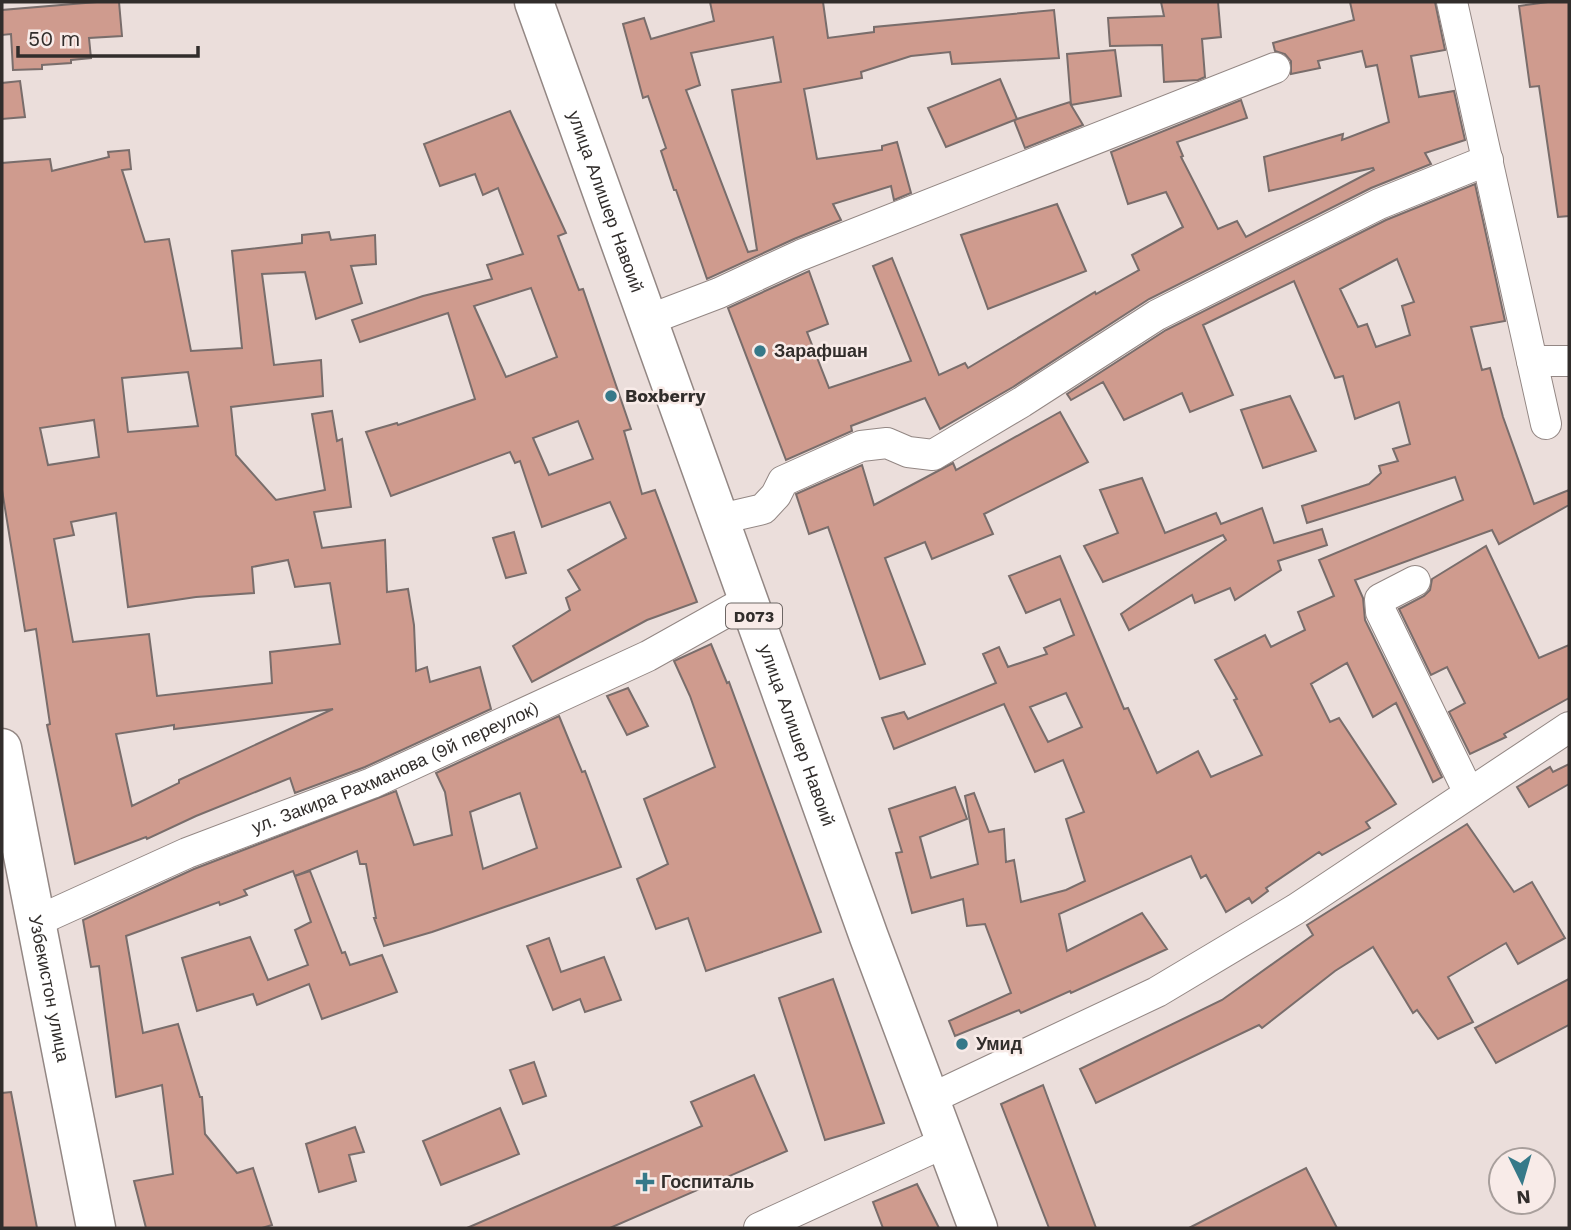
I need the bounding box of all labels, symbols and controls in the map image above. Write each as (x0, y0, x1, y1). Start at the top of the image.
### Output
scale bar (18, 14, 198, 58)
text: 50 m (28, 26, 80, 51)
street label: улица Алишер Навоий (564, 108, 648, 295)
place label: Зарафшан (774, 340, 868, 361)
marker: Зарафшан (752, 343, 768, 359)
place label: Boxberry (625, 385, 706, 406)
marker: Boxberry (603, 388, 619, 404)
road number: D073 (726, 604, 782, 628)
street label: улица Алишер Навоий (755, 642, 839, 829)
street label: ул. Закира Рахманова (9й переулок) (249, 697, 542, 838)
street label: Узбекистон улица (25, 913, 74, 1065)
place label: Умид (976, 1033, 1023, 1054)
marker: Умид (954, 1036, 970, 1052)
north arrow (1487, 1146, 1557, 1216)
place label: Госпиталь (661, 1171, 754, 1192)
marker: Госпиталь (635, 1172, 655, 1192)
text: N (1515, 1185, 1531, 1210)

